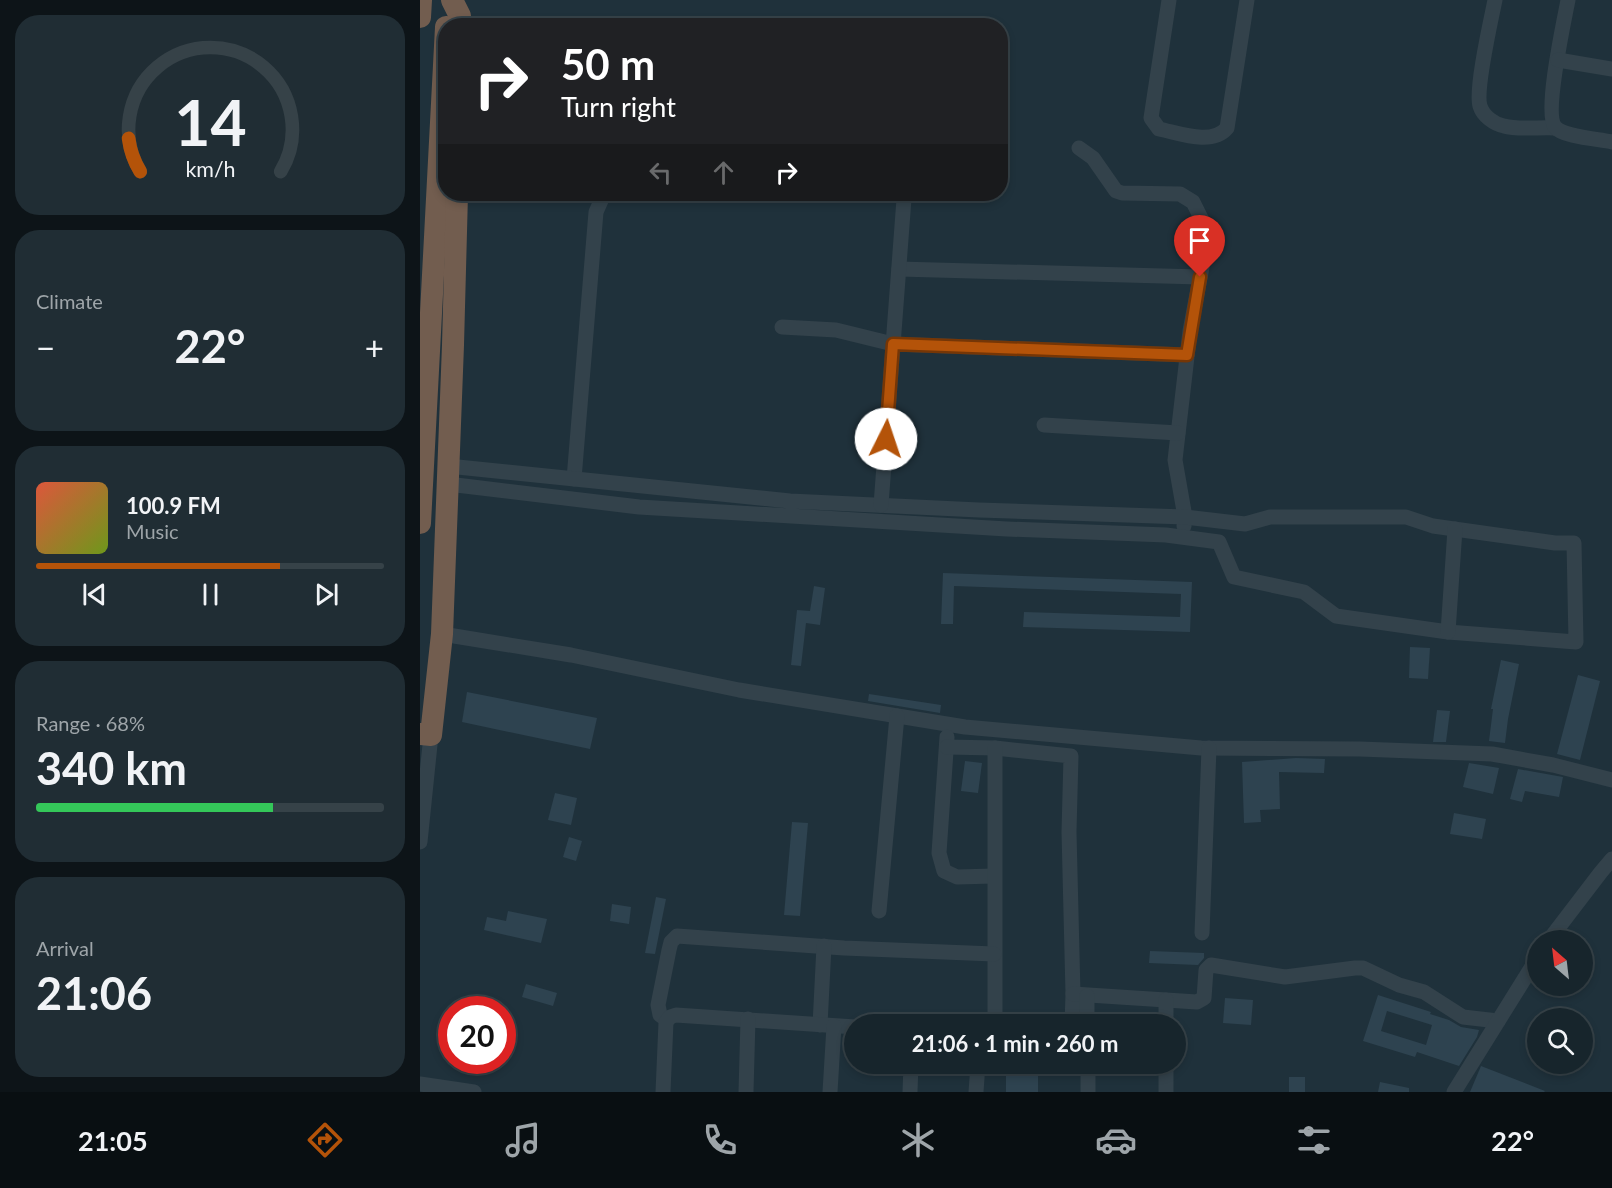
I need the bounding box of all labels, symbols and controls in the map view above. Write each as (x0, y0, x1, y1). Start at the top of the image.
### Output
text: 50 m (561, 39, 655, 89)
icon: right (462, 42, 540, 120)
text: 14 (174, 84, 246, 159)
text: Turn right (561, 90, 676, 123)
icon: left (644, 156, 677, 189)
icon: ahead (707, 156, 740, 189)
icon: right (770, 156, 803, 189)
text: km/h (185, 157, 235, 183)
pin (1174, 215, 1225, 277)
icon: arrive (1183, 224, 1216, 257)
text: Climate (36, 289, 103, 313)
text: 22° (175, 319, 245, 373)
text: − (36, 327, 55, 367)
text: + (365, 327, 384, 367)
position arrow (854, 407, 918, 471)
text: 100.9 FM (126, 492, 221, 519)
text: Music (126, 519, 179, 543)
icon: previous (78, 578, 111, 611)
icon: pause (194, 578, 227, 611)
icon: next (310, 578, 343, 611)
text: Range · 68% (36, 711, 145, 735)
text: 340 km (36, 741, 187, 795)
north arrow (1527, 930, 1593, 996)
map controls (1527, 930, 1593, 1074)
text: Arrival (36, 936, 94, 960)
text: 21:06 (36, 966, 152, 1020)
speed limit sign: 20 (438, 996, 516, 1074)
button: search (1527, 1008, 1593, 1074)
text: 21:06 · 1 min · 260 m (912, 1030, 1118, 1057)
icon: directions (304, 1119, 346, 1161)
icon: music (502, 1119, 544, 1161)
icon: phone (699, 1119, 741, 1161)
icon: climate (897, 1119, 939, 1161)
icon: car (1095, 1119, 1137, 1161)
icon: filters (1293, 1119, 1335, 1161)
text: 21:05 (78, 1124, 148, 1157)
text: 22° (1491, 1124, 1534, 1157)

